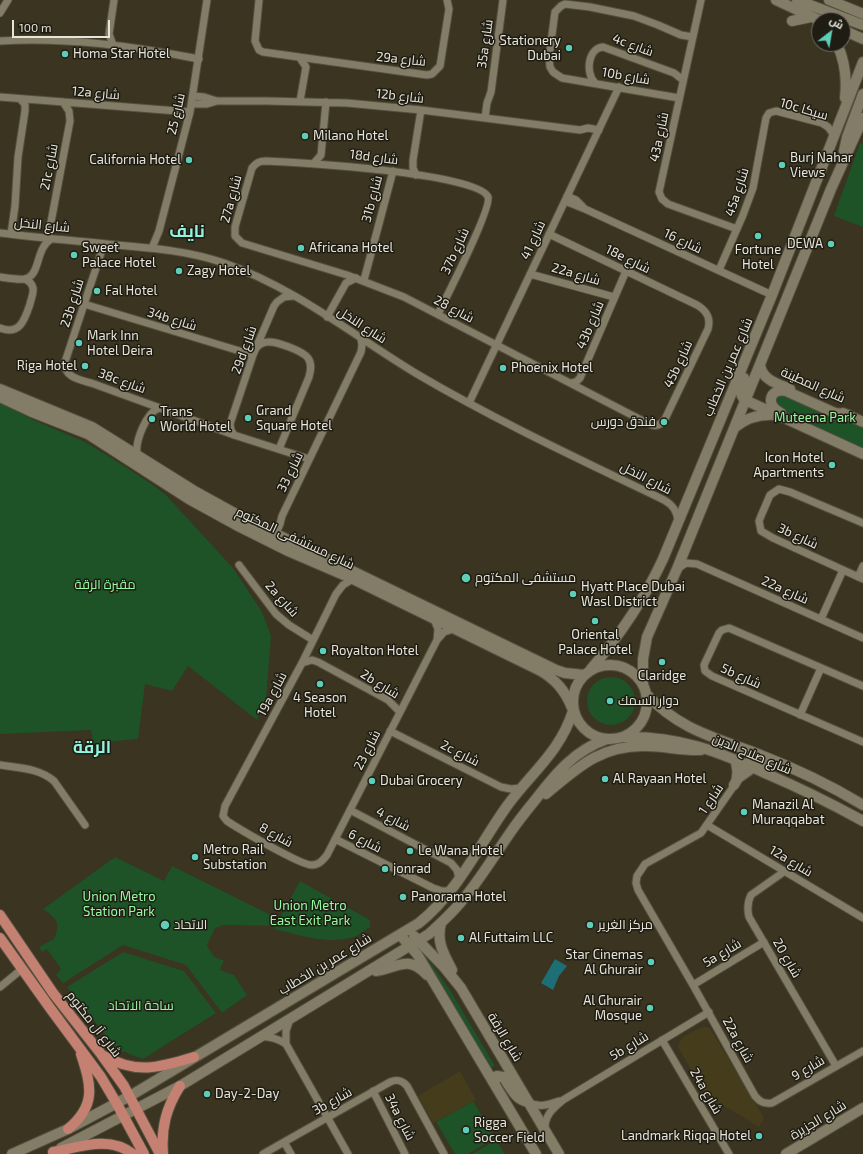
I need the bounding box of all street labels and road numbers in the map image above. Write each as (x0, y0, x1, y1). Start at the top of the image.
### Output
street label: 35a شارع (474, 18, 496, 70)
street label: 4c شارع (610, 30, 656, 60)
street label: 29a شارع (375, 49, 427, 69)
street label: 10b شارع (601, 64, 651, 88)
street label: 12a شارع (72, 83, 120, 103)
street label: 12b شارع (375, 86, 425, 106)
street label: شارع 25 (164, 92, 188, 136)
street label: 10c سيكا (778, 95, 830, 123)
street label: 43a شارع (646, 111, 672, 163)
street label: 21c شارع (37, 142, 61, 192)
street label: 18d شارع (349, 146, 399, 168)
street label: 45a شارع (722, 166, 752, 218)
street label: 27a شارع (217, 173, 245, 225)
street label: 31b شارع (358, 174, 386, 224)
street label: شارع النخل (13, 214, 71, 236)
street label: شارع 41 (517, 218, 549, 262)
street label: 37b شارع (437, 225, 473, 277)
street label: شارع 16 (661, 225, 705, 257)
street label: 18e شارع (603, 241, 653, 277)
street label: 22a شارع (550, 260, 602, 288)
street label: 23b شارع (57, 277, 87, 329)
street label: شارع 28 (431, 292, 477, 326)
street label: 43b شارع (573, 299, 607, 351)
street label: شارع النخل (334, 303, 390, 347)
street label: 34b شارع (145, 304, 199, 334)
street label: شارع عمر بن الخطاب (700, 315, 756, 419)
street label: 29d شارع (228, 324, 260, 376)
street label: 45b شارع (660, 338, 696, 390)
street label: شارع المطينة (778, 364, 848, 406)
street label: 38c شارع (96, 365, 148, 397)
street label: شارع 33 (274, 449, 306, 495)
street label: شارع النخل (618, 458, 674, 498)
street label: شارع مستشفى المكتوم (233, 504, 357, 572)
street label: 3b شارع (775, 520, 821, 552)
street label: 22a شارع (759, 573, 811, 607)
street label: 2a شارع (262, 578, 302, 620)
street label: 5b شارع (718, 660, 764, 692)
street label: 2b شارع (358, 666, 402, 702)
street label: 19a شارع (254, 669, 290, 719)
street label: شارع 23 (350, 727, 384, 773)
street label: شارع صلاح الدين (710, 730, 794, 778)
street label: 2c شارع (438, 737, 482, 769)
street label: شارع 1 (695, 781, 727, 817)
street label: شارع 4 (373, 804, 413, 834)
street label: شارع 8 (256, 819, 296, 851)
street label: شارع 6 (346, 826, 384, 856)
street label: 12a شارع (767, 842, 815, 880)
street label: شارع عمر بن الخطاب (276, 930, 374, 998)
street label: 5a شارع (700, 935, 744, 971)
street label: شارع 20 (769, 935, 805, 981)
street label: شارع آل مكتوم (63, 988, 125, 1060)
street label: شارع الرقة (484, 1010, 526, 1064)
street label: 22a شارع (719, 1014, 757, 1066)
street label: 5b شارع (607, 1028, 651, 1064)
street label: شارع 9 (789, 1052, 827, 1084)
street label: 24a شارع (687, 1065, 725, 1117)
street label: 3b شارع (310, 1084, 354, 1118)
street label: 34a شارع (382, 1091, 418, 1143)
street label: شارع الجزيرة (787, 1097, 849, 1143)

